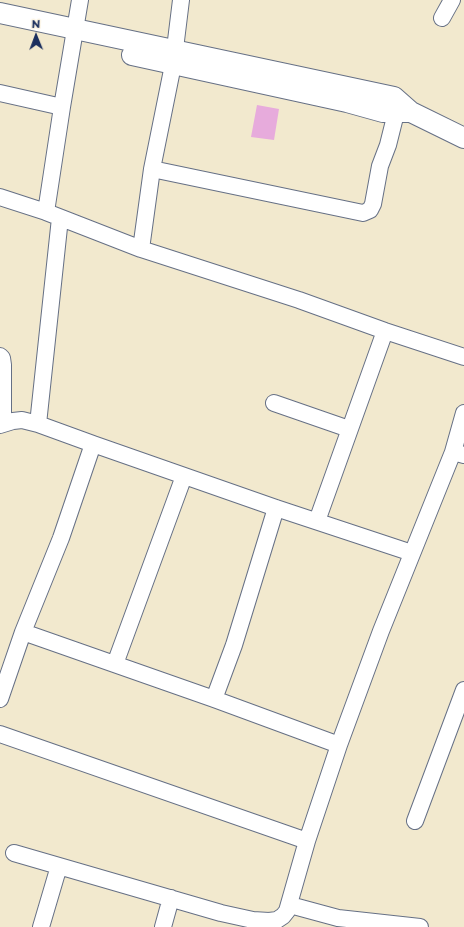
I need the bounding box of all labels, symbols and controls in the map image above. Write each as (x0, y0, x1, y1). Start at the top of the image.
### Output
text: N (31, 15, 40, 32)
north arrow (16, 16, 56, 56)

